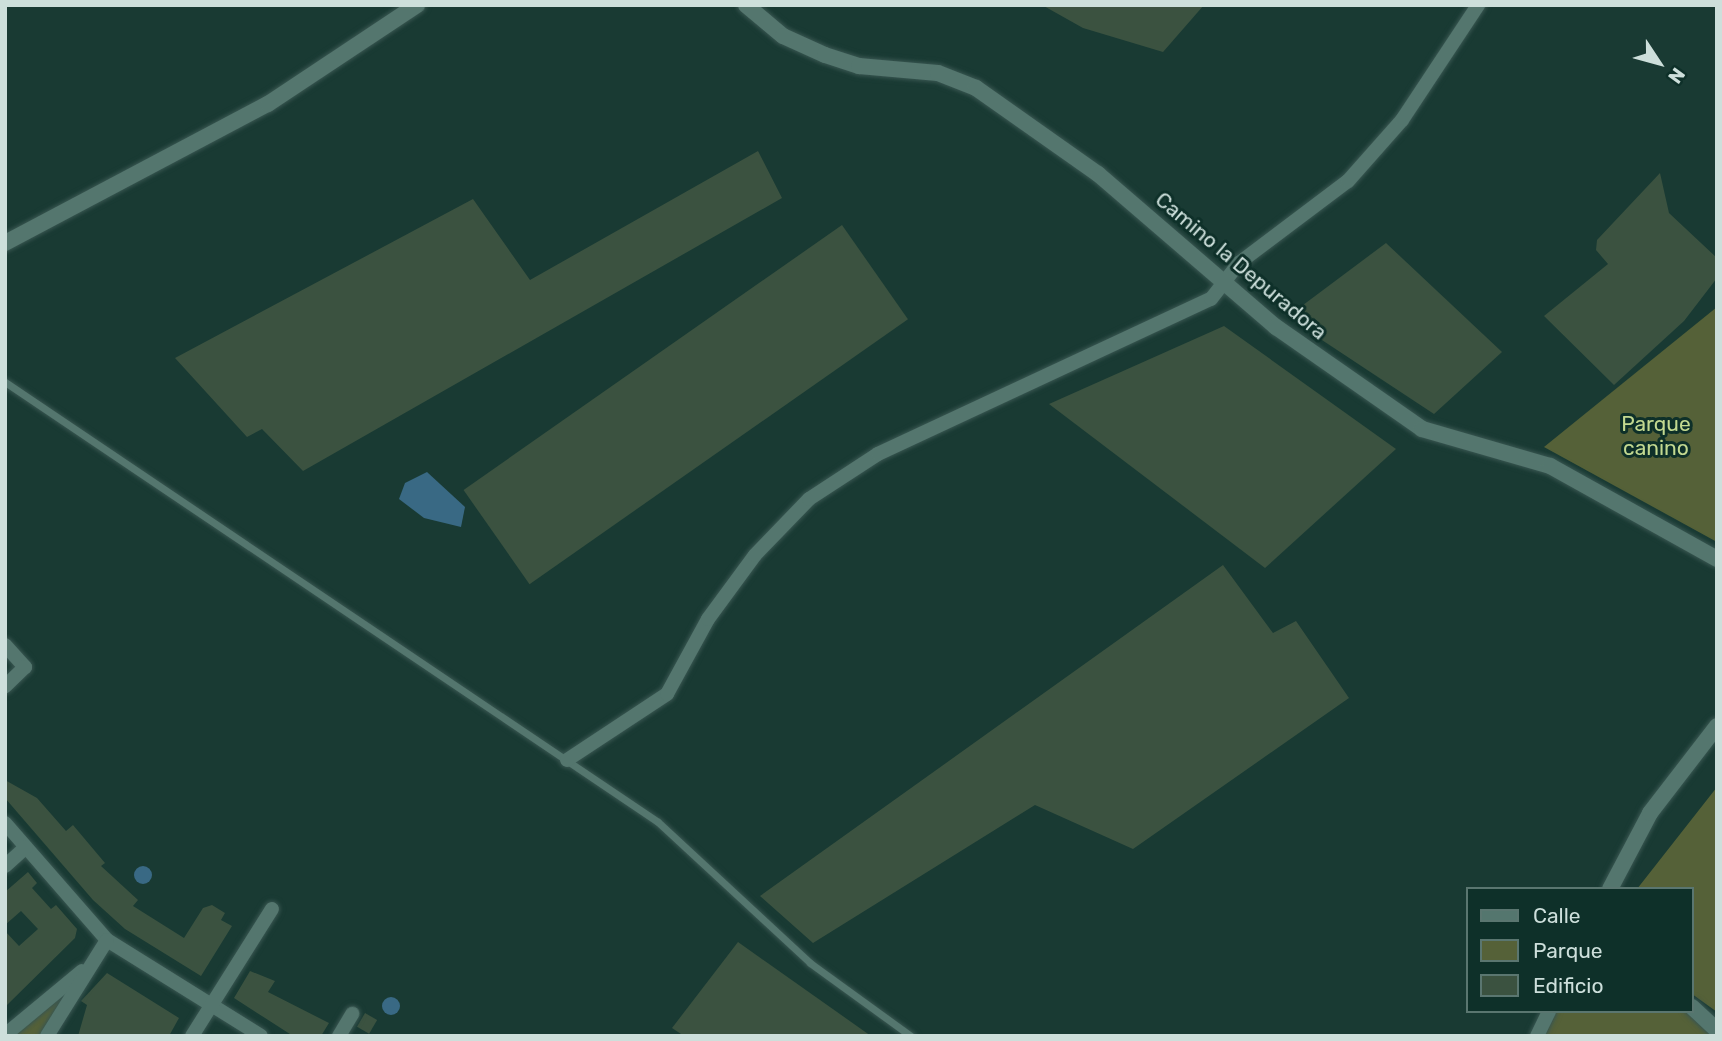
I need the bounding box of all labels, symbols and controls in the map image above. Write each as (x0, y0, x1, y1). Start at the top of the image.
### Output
north arrow (1624, 28, 1694, 98)
text: N (1663, 63, 1690, 88)
street label: Camino la Depuradora (1150, 187, 1332, 345)
park label: Parque canino (1621, 411, 1691, 461)
legend (1466, 887, 1694, 1013)
text: Calle (1533, 903, 1581, 928)
text: Parque (1533, 938, 1603, 963)
text: Edificio (1533, 973, 1603, 998)

